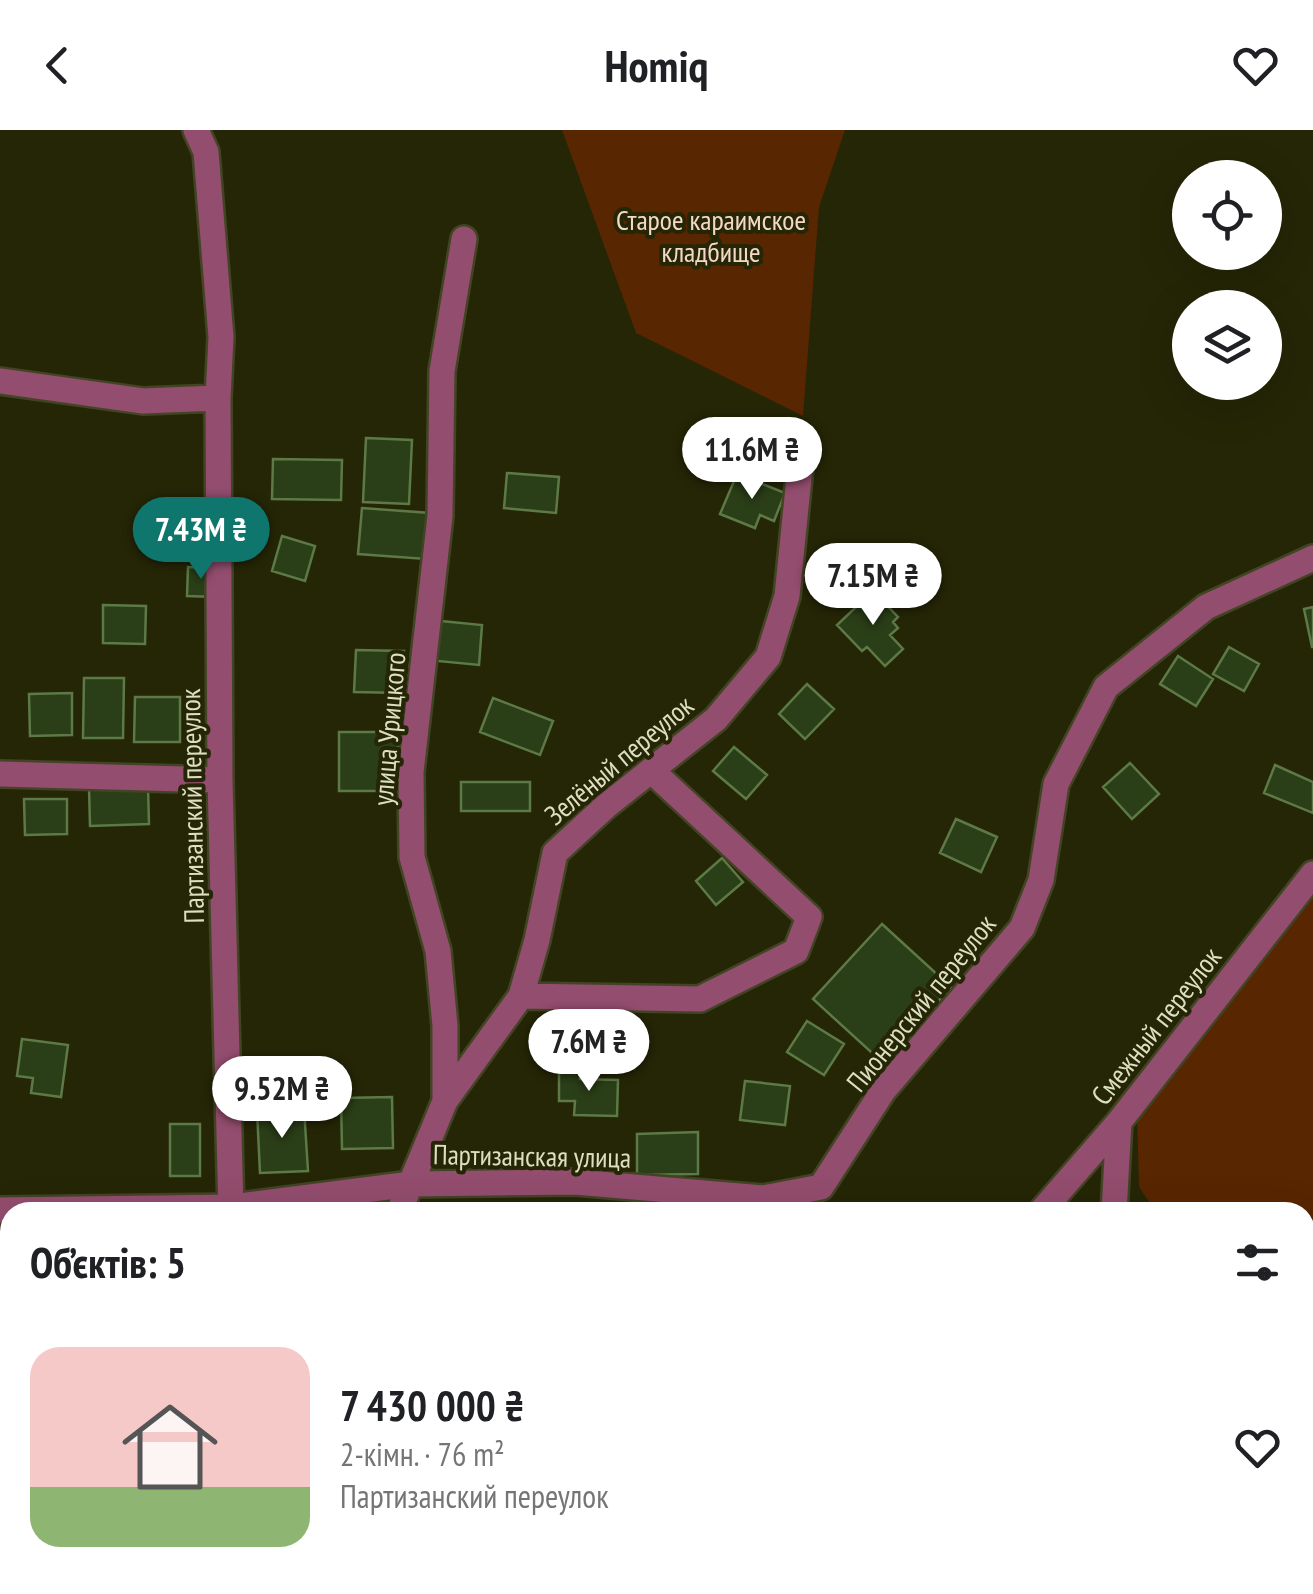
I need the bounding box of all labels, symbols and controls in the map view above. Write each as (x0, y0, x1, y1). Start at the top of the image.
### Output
text: Homiq (605, 36, 708, 94)
icon: back (30, 38, 85, 93)
icon: heart (1228, 38, 1283, 93)
map controls (1172, 160, 1282, 400)
button: locate (1172, 160, 1282, 270)
park label: Старое караимское кладбище (616, 201, 806, 270)
button: layers (1172, 290, 1282, 400)
pin: 11.6M ₴ (660, 417, 844, 502)
text: 11.6M ₴ (704, 428, 800, 470)
pin: 7.43M ₴ (109, 497, 293, 582)
text: 7.43M ₴ (155, 508, 247, 550)
pin: 7.15M ₴ (781, 543, 965, 628)
text: 7.15M ₴ (827, 554, 919, 596)
street label: улица Урицкого (363, 651, 414, 807)
street label: Зелёный переулок (537, 686, 701, 833)
street label: Партизанский переулок (171, 688, 212, 924)
street label: Пионерский переулок (838, 906, 1004, 1099)
street label: Смежный переулок (1082, 939, 1229, 1112)
pin: 7.6M ₴ (508, 1009, 670, 1094)
text: 7.6M ₴ (550, 1020, 628, 1062)
pin: 9.52M ₴ (190, 1056, 374, 1141)
text: 9.52M ₴ (234, 1067, 330, 1109)
street label: Партизанская улица (433, 1135, 631, 1176)
text: Об’єктів: 5 (30, 1235, 186, 1290)
icon: filters (1230, 1235, 1285, 1290)
text: 7 430 000 ₴ (340, 1378, 525, 1433)
icon: home (110, 1387, 230, 1507)
icon: heart (1230, 1420, 1285, 1475)
text: 2-кімн. · 76 m² (340, 1433, 505, 1475)
text: Партизанский переулок (340, 1475, 609, 1517)

